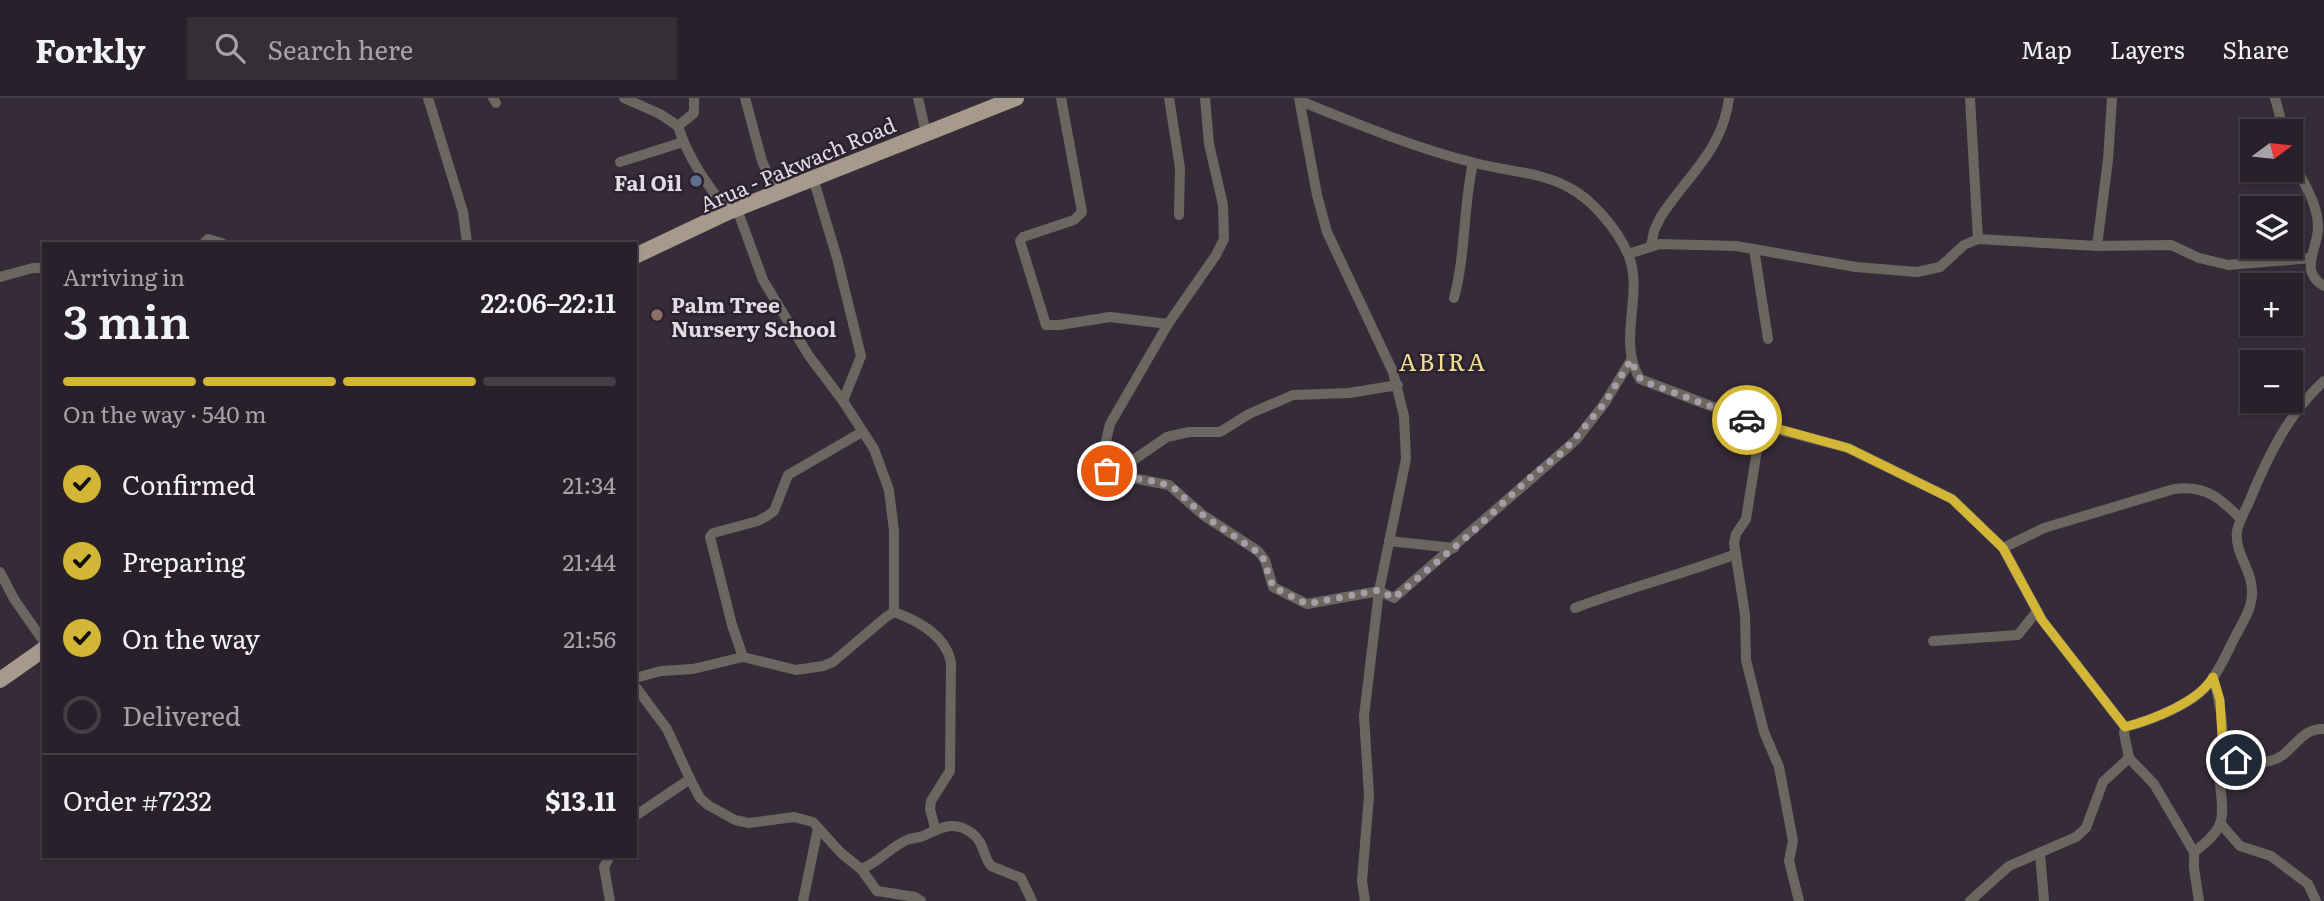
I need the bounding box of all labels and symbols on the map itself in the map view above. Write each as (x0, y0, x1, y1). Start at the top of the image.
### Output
street label: Arua - Pakwach Road (694, 108, 900, 218)
north arrow (2240, 119, 2303, 182)
place label: Fal Oil (614, 166, 682, 197)
marker: Fal Oil (688, 173, 704, 189)
place label: Palm Tree Nursery School (671, 288, 837, 343)
marker: Palm Tree Nursery School (649, 307, 665, 323)
district label: ABIRA (1399, 343, 1487, 378)
courier (1712, 385, 1782, 455)
pin (1077, 441, 1137, 501)
pin (2206, 730, 2266, 790)

